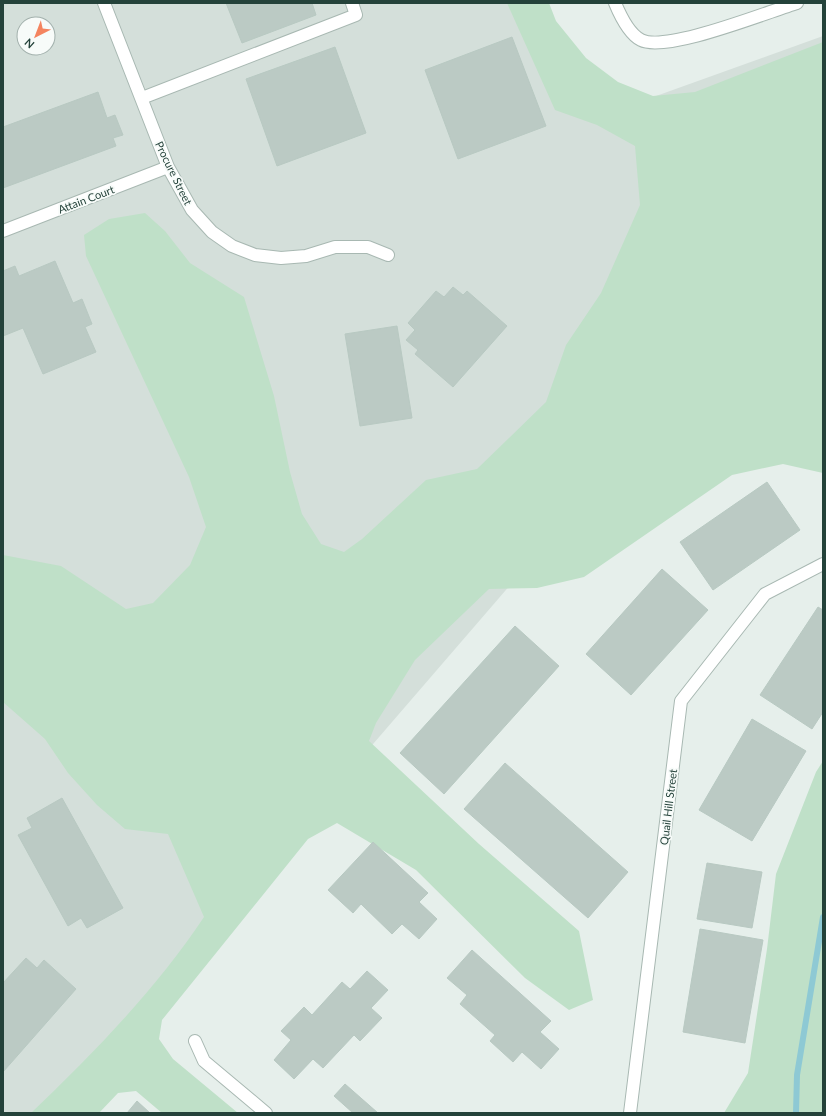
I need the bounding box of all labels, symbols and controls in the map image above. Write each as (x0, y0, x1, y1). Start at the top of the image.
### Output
north arrow (16, 16, 56, 56)
text: N (21, 36, 36, 51)
street label: Procure Street (153, 139, 195, 207)
street label: Attain Court (56, 182, 116, 216)
street label: Quail Hill Street (657, 768, 679, 846)

